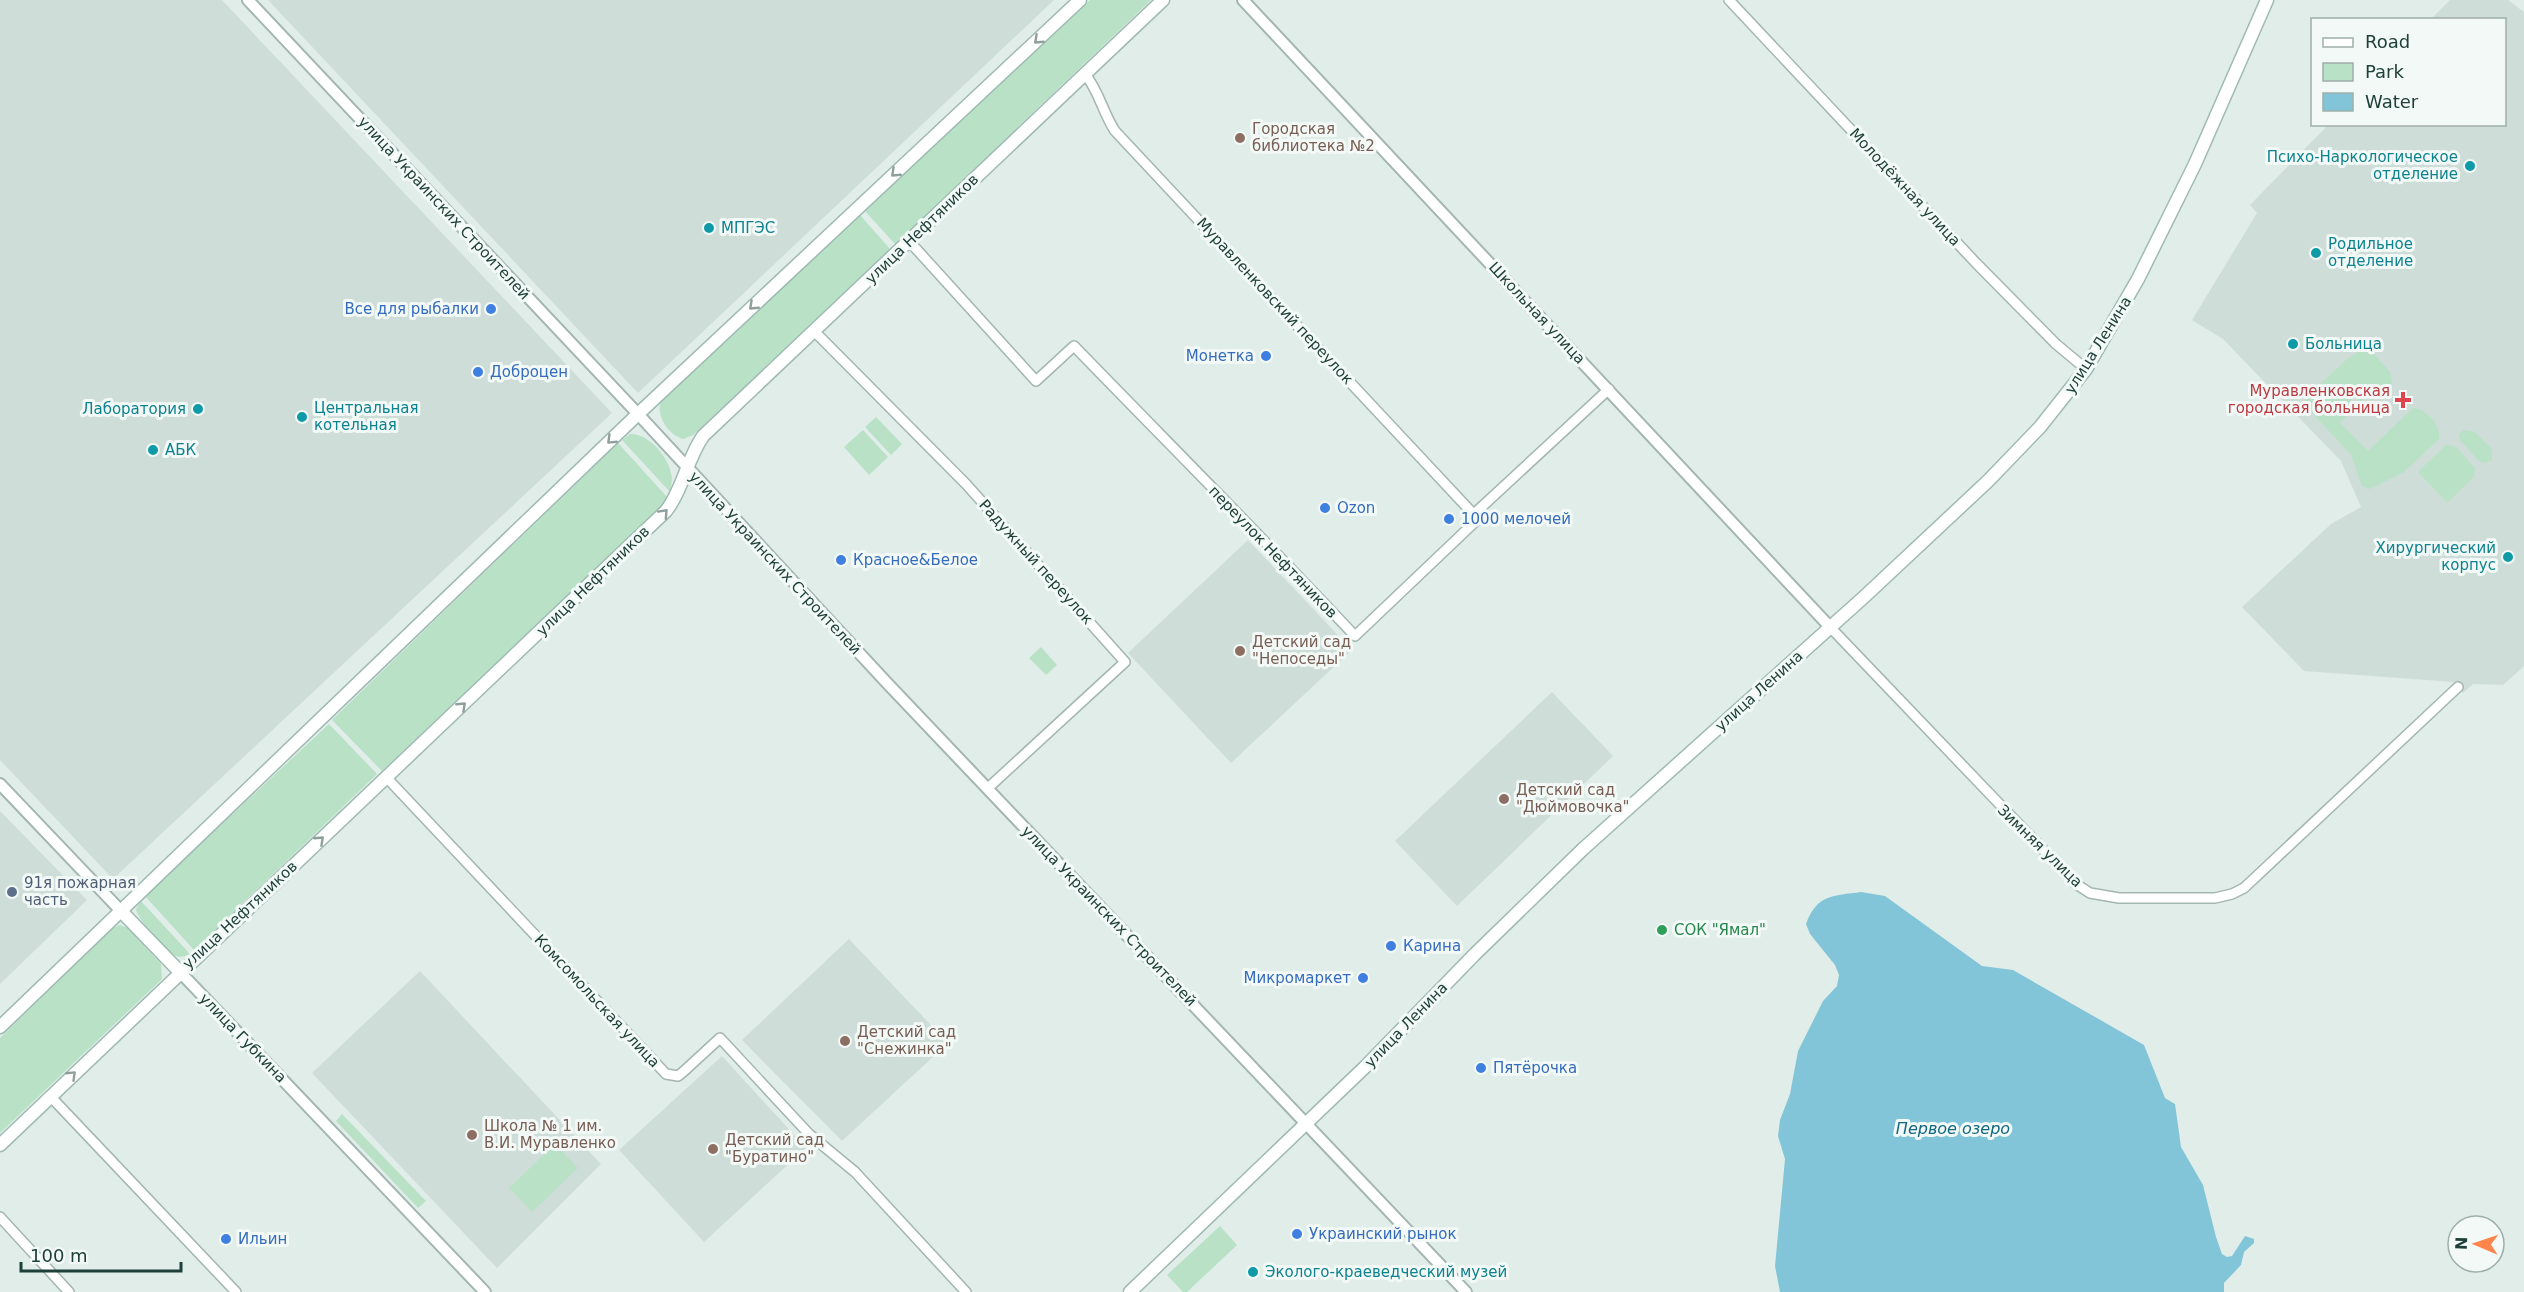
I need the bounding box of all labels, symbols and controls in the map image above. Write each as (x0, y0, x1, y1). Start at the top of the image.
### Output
legend (2311, 18, 2506, 126)
text: Road (2365, 31, 2410, 52)
one-way arrow (1034, 33, 1044, 44)
text: Park (2365, 61, 2404, 82)
text: Water (2365, 91, 2419, 112)
street label: улица Украинских Строителей (354, 113, 534, 303)
place label: Городская библиотека №2 (1252, 120, 1375, 155)
street label: Молодёжная улица (1846, 124, 1964, 250)
marker: Городская библиотека №2 (1233, 131, 1247, 145)
place label: Психо-Наркологическое отделение (2267, 148, 2458, 183)
marker: Психо-Наркологическое отделение (2463, 159, 2477, 173)
one-way arrow (892, 166, 902, 177)
street label: улица Нефтяников (862, 170, 982, 288)
street label: Муравленковский переулок (1193, 214, 1357, 388)
place label: МПГЭС (721, 219, 775, 237)
marker: МПГЭС (702, 221, 716, 235)
place label: Родильное отделение (2328, 235, 2413, 270)
marker: Родильное отделение (2309, 246, 2323, 260)
street label: Школьная улица (1485, 258, 1589, 368)
street label: улица Ленина (2061, 293, 2135, 397)
one-way arrow (749, 299, 760, 310)
place label: Все для рыбалки (345, 300, 479, 318)
marker: Все для рыбалки (484, 302, 498, 316)
place label: Больница (2305, 335, 2382, 353)
marker: Больница (2286, 337, 2300, 351)
place label: Монетка (1186, 347, 1254, 365)
marker: Монетка (1259, 349, 1273, 363)
place label: Доброцен (490, 363, 568, 381)
marker: Доброцен (471, 365, 485, 379)
place label: Муравленковская городская больница (2228, 382, 2390, 417)
marker: Муравленковская городская больница (2394, 391, 2412, 409)
place label: Центральная котельная (314, 399, 419, 434)
place label: Лаборатория (82, 400, 186, 418)
marker: Лаборатория (191, 402, 205, 416)
marker: Центральная котельная (295, 410, 309, 424)
one-way arrow (607, 433, 618, 444)
place label: АБК (165, 441, 197, 459)
marker: АБК (146, 443, 160, 457)
street label: улица Украинских Строителей (685, 468, 865, 658)
street label: переулок Нефтяников (1205, 482, 1341, 622)
street label: Радужный переулок (975, 496, 1097, 628)
place label: Ozon (1337, 499, 1375, 517)
marker: Ozon (1318, 501, 1332, 515)
one-way arrow (656, 509, 667, 520)
place label: 1000 мелочей (1461, 510, 1571, 528)
marker: 1000 мелочей (1442, 512, 1456, 526)
street label: улица Нефтяников (533, 522, 653, 640)
place label: Хирургический корпус (2376, 539, 2496, 574)
marker: Хирургический корпус (2501, 550, 2515, 564)
place label: Красное&Белое (853, 551, 978, 569)
marker: Красное&Белое (834, 553, 848, 567)
place label: Детский сад "Непоседы" (1252, 633, 1351, 668)
marker: Детский сад "Непоседы" (1233, 644, 1247, 658)
street label: улица Ленина (1712, 647, 1806, 735)
one-way arrow (454, 702, 465, 713)
place label: Детский сад "Дюймовочка" (1516, 781, 1630, 816)
marker: Детский сад "Дюймовочка" (1497, 792, 1511, 806)
street label: Зимняя улица (1994, 801, 2086, 891)
street label: улица Украинских Строителей (1018, 822, 1200, 1010)
one-way arrow (313, 836, 324, 847)
street label: улица Нефтяников (179, 857, 301, 973)
place label: 91я пожарная часть (24, 874, 136, 909)
marker: 91я пожарная часть (5, 885, 19, 899)
place label: СОК "Ямал" (1674, 921, 1766, 939)
marker: СОК "Ямал" (1655, 923, 1669, 937)
street label: Комсомольская улица (531, 931, 663, 1071)
place label: Карина (1403, 937, 1461, 955)
marker: Карина (1384, 939, 1398, 953)
place label: Микромаркет (1243, 969, 1351, 987)
marker: Микромаркет (1356, 971, 1370, 985)
street label: улица Ленина (1361, 979, 1451, 1071)
street label: улица Губкина (196, 989, 290, 1087)
place label: Детский сад "Снежинка" (857, 1023, 956, 1058)
marker: Детский сад "Снежинка" (838, 1034, 852, 1048)
place label: Пятёрочка (1493, 1059, 1577, 1077)
marker: Пятёрочка (1474, 1061, 1488, 1075)
one-way arrow (66, 1071, 76, 1082)
place label: Школа № 1 им. В.И. Муравленко (484, 1117, 616, 1152)
water label: Первое озеро (1896, 1119, 2010, 1138)
marker: Школа № 1 им. В.И. Муравленко (465, 1128, 479, 1142)
place label: Детский сад "Буратино" (725, 1131, 824, 1166)
marker: Детский сад "Буратино" (706, 1142, 720, 1156)
north arrow (2446, 1214, 2506, 1274)
place label: Украинский рынок (1309, 1225, 1456, 1243)
marker: Украинский рынок (1290, 1227, 1304, 1241)
place label: Ильин (238, 1230, 287, 1248)
marker: Ильин (219, 1232, 233, 1246)
scale bar (21, 1235, 182, 1273)
text: N (2452, 1236, 2471, 1251)
text: 100 m (30, 1245, 88, 1266)
place label: Эколого-краеведческий музей (1265, 1263, 1507, 1281)
marker: Эколого-краеведческий музей (1246, 1265, 1260, 1279)

